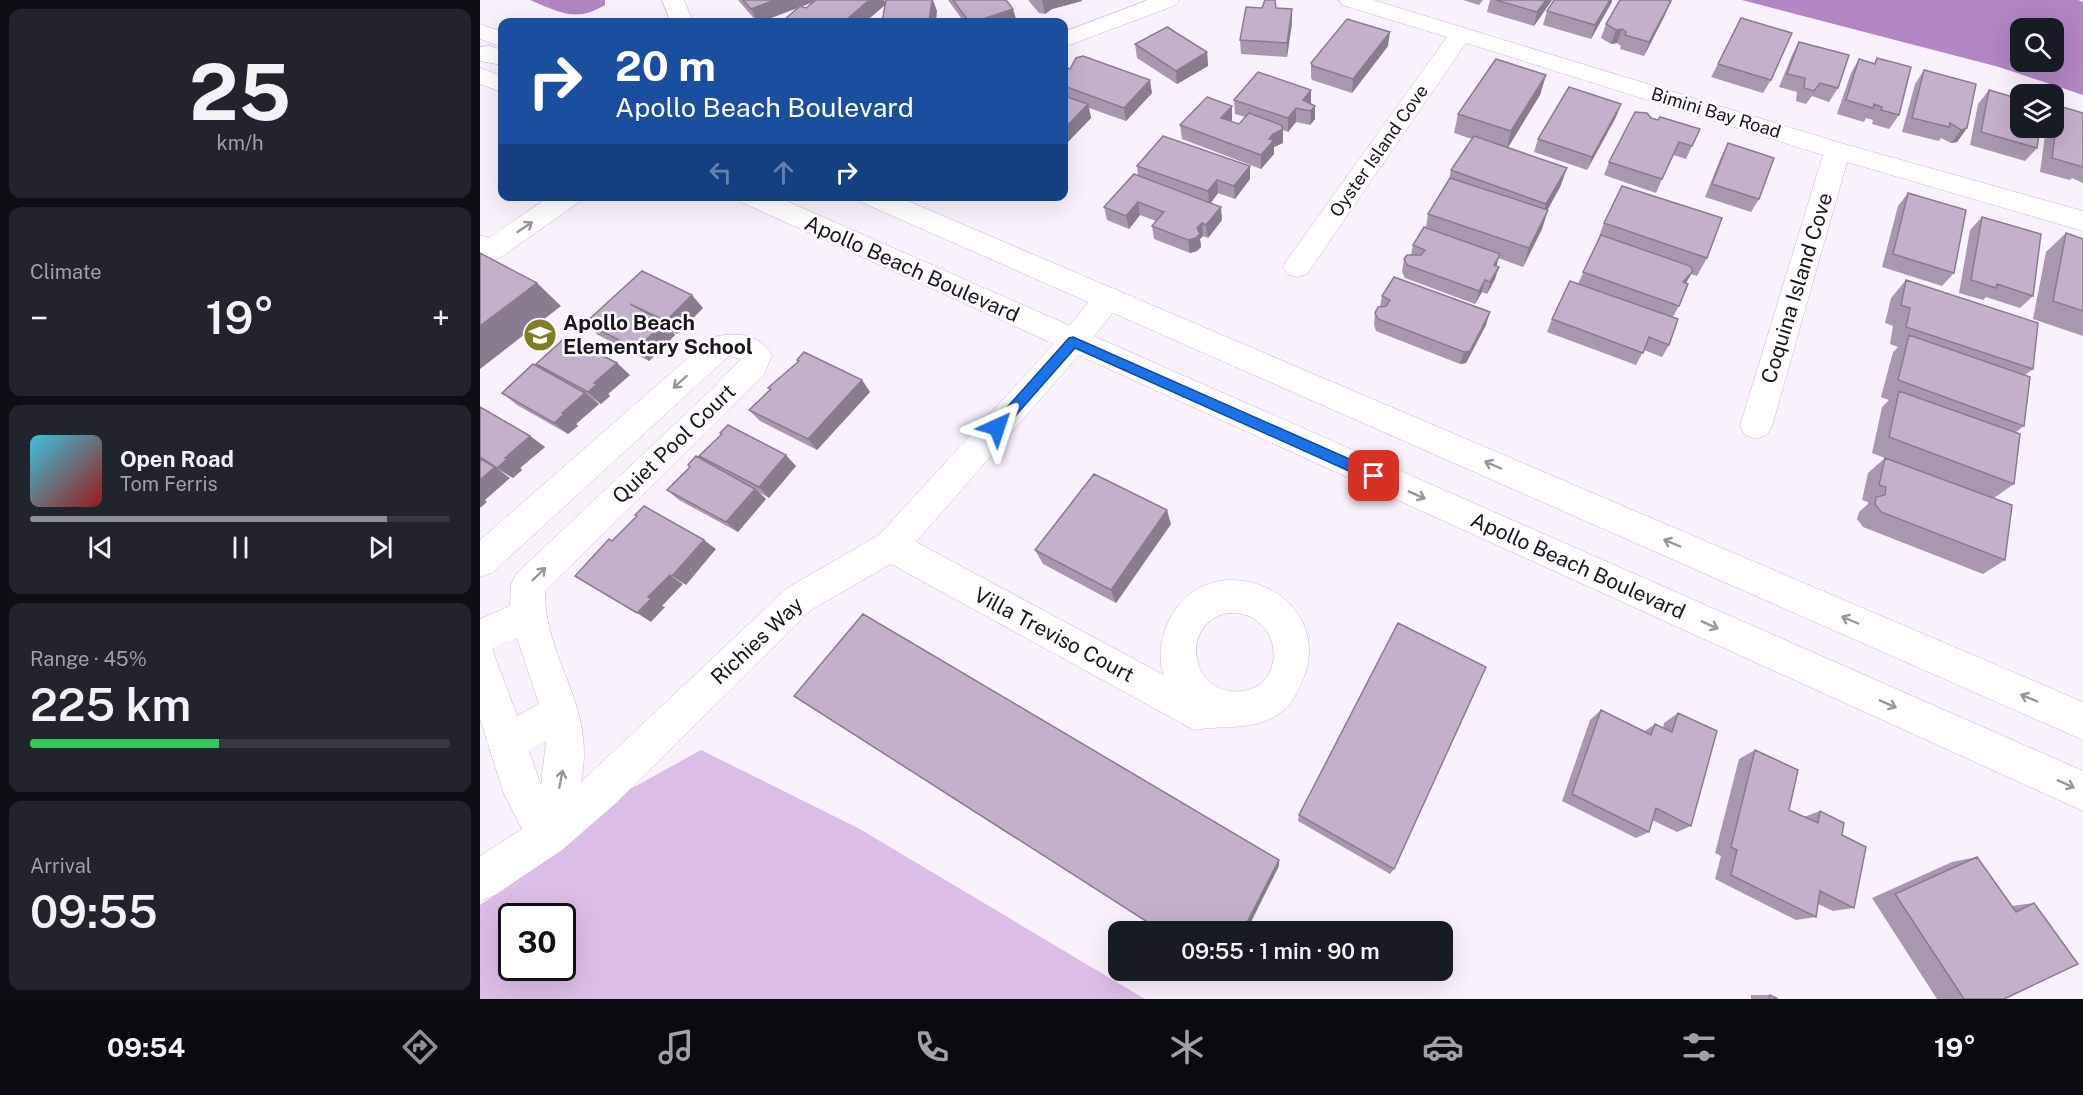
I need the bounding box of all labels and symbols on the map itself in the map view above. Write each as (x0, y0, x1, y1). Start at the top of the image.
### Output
street label: Oyster Island Cove (1325, 81, 1432, 221)
street label: Bimini Bay Road (1649, 83, 1783, 142)
street label: Coquina Island Cove (1756, 190, 1837, 386)
street label: Apollo Beach Boulevard (801, 210, 1023, 327)
one-way arrow (516, 221, 533, 233)
place label: Apollo Beach Elementary School (563, 310, 753, 359)
school or university icon: Apollo Beach Elementary School (522, 317, 558, 353)
one-way arrow (673, 375, 688, 389)
street label: Quiet Pool Court (607, 379, 740, 509)
position arrow (965, 395, 1029, 459)
pin (1348, 450, 1399, 501)
one-way arrow (1484, 459, 1502, 470)
one-way arrow (1407, 489, 1425, 501)
street label: Apollo Beach Boulevard (1467, 507, 1689, 624)
one-way arrow (1663, 536, 1681, 548)
one-way arrow (531, 567, 546, 582)
street label: Villa Treviso Court (970, 582, 1139, 687)
street label: Richies Way (706, 592, 808, 689)
one-way arrow (1842, 614, 1860, 625)
one-way arrow (1701, 620, 1719, 631)
one-way arrow (2021, 692, 2039, 703)
one-way arrow (1879, 699, 1897, 711)
one-way arrow (556, 770, 567, 789)
one-way arrow (2057, 778, 2075, 790)
speed limit sign: 30 (498, 903, 576, 981)

